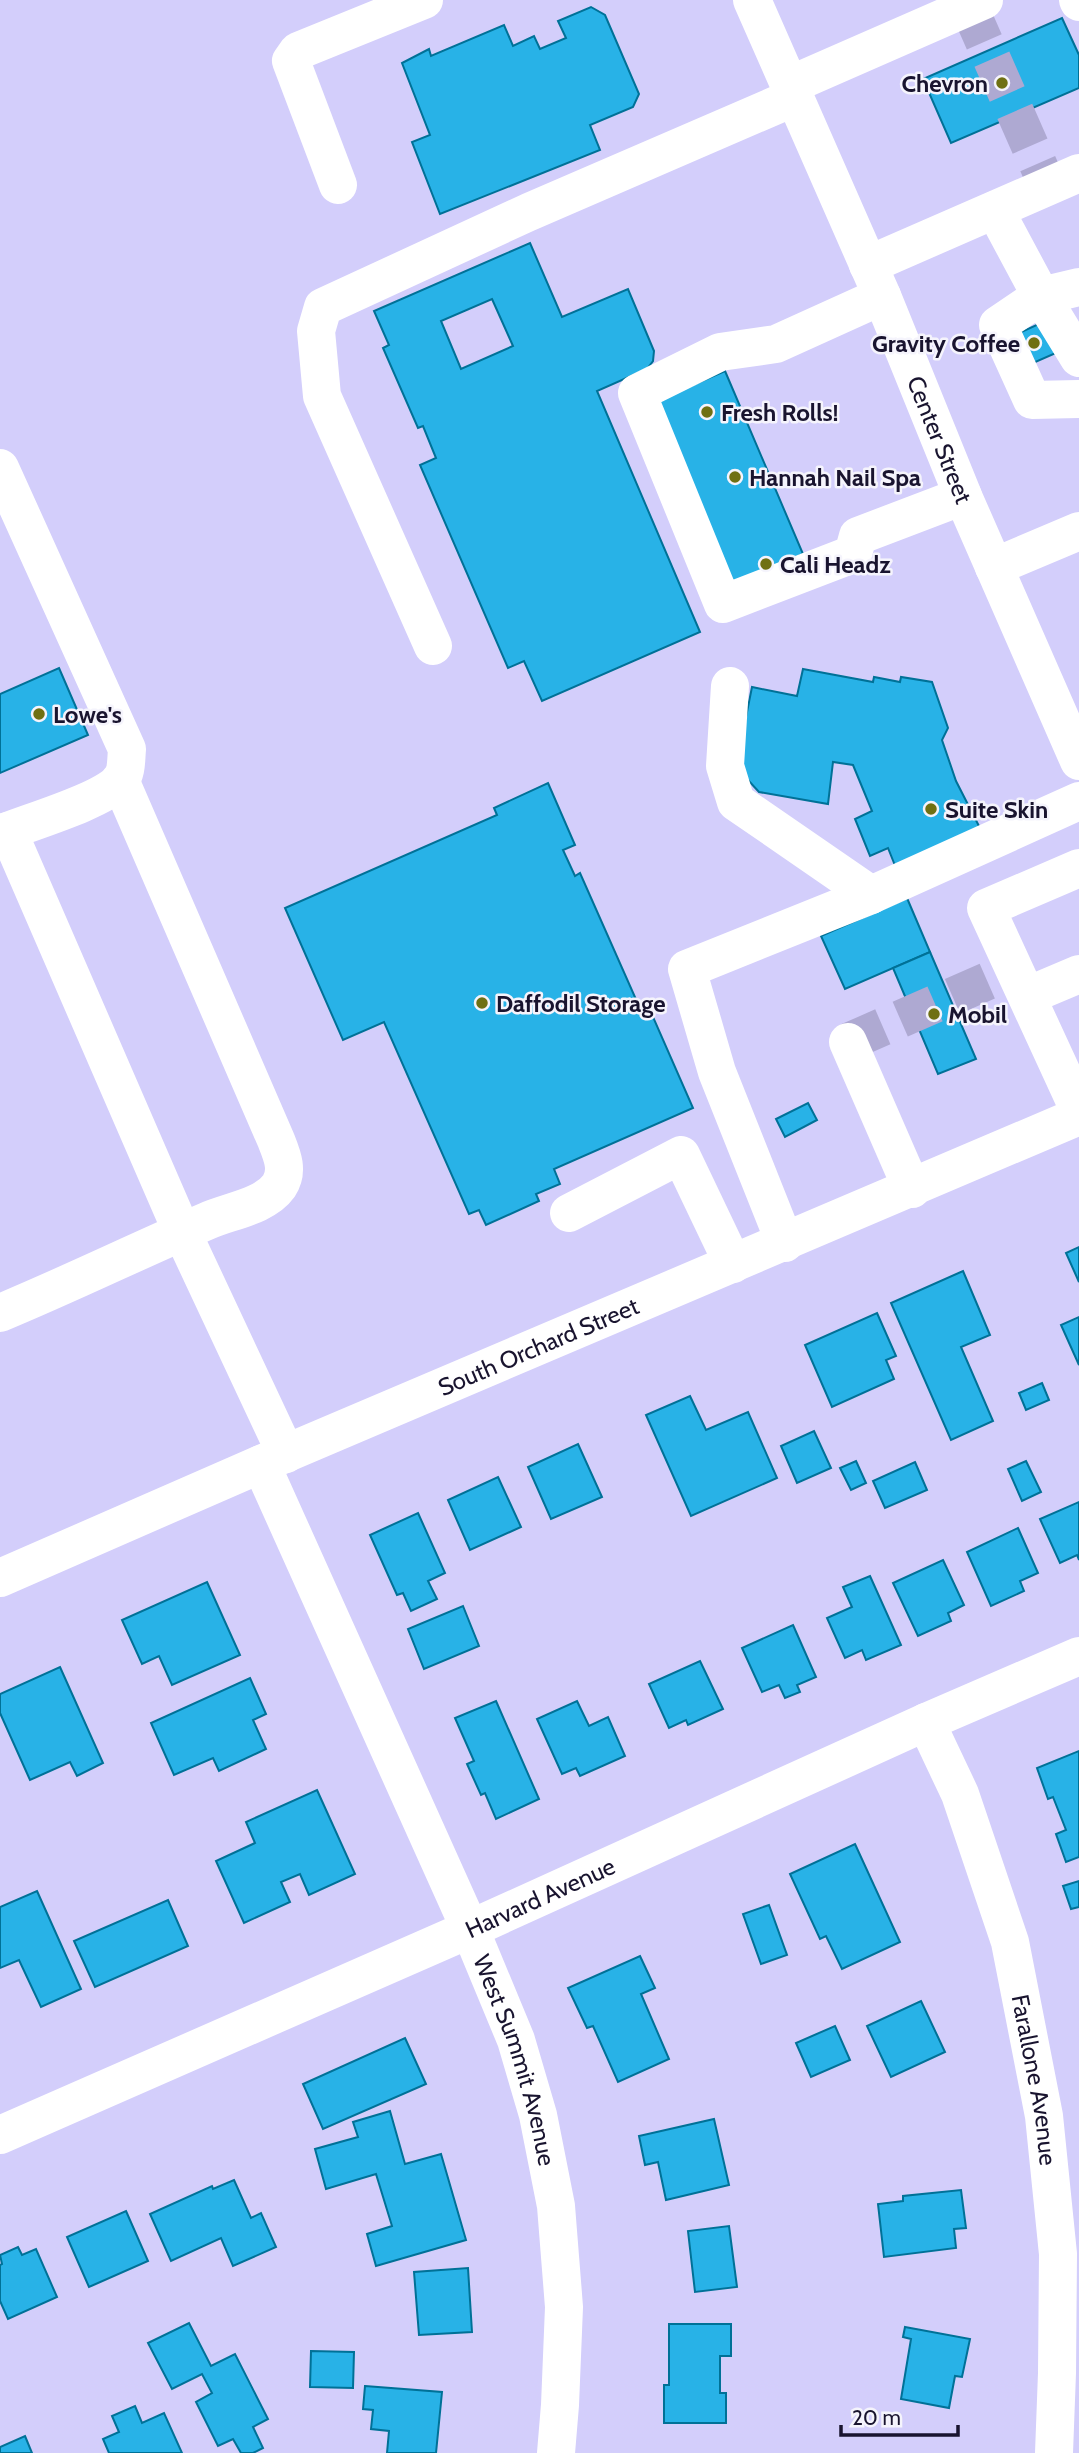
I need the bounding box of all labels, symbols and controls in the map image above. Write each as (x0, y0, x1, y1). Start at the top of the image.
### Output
place label: Chevron (901, 69, 988, 98)
marker: Chevron (994, 75, 1010, 91)
place label: Gravity Coffee (872, 329, 1020, 358)
marker: Gravity Coffee (1026, 335, 1042, 351)
street label: Center Street (901, 371, 979, 508)
place label: Fresh Rolls! (721, 398, 839, 427)
marker: Fresh Rolls! (699, 404, 715, 420)
place label: Hannah Nail Spa (749, 463, 921, 492)
marker: Hannah Nail Spa (727, 469, 743, 485)
place label: Cali Headz (780, 550, 891, 579)
marker: Cali Headz (758, 556, 774, 572)
place label: Lowe's (53, 700, 122, 729)
marker: Lowe's (31, 706, 47, 722)
place label: Suite Skin (945, 795, 1048, 824)
marker: Suite Skin (923, 801, 939, 817)
place label: Daffodil Storage (496, 989, 666, 1018)
marker: Daffodil Storage (474, 995, 490, 1011)
place label: Mobil (948, 1000, 1007, 1029)
marker: Mobil (926, 1006, 942, 1022)
street label: South Orchard Street (434, 1291, 643, 1402)
street label: Harvard Avenue (461, 1851, 619, 1944)
street label: West Summit Avenue (468, 1950, 562, 2168)
street label: Farallone Avenue (1006, 1992, 1063, 2167)
scale bar (841, 2394, 958, 2438)
text: 20 m (852, 2405, 901, 2430)

